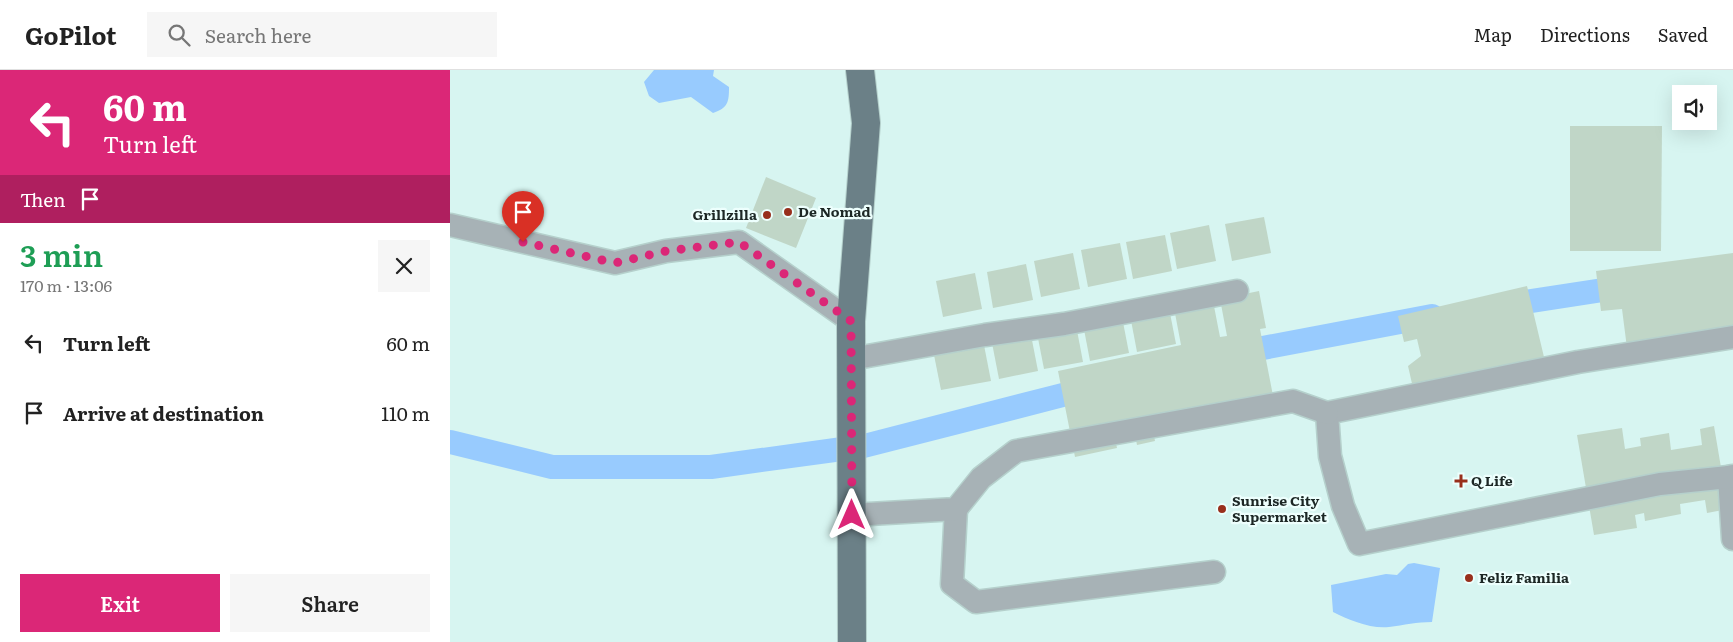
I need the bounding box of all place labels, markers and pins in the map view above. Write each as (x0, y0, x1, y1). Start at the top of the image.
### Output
pin (502, 191, 544, 242)
place label: De Nomad (798, 201, 871, 221)
place label: Grillzilla (693, 204, 758, 224)
marker: De Nomad (782, 206, 794, 218)
marker: Grillzilla (761, 209, 773, 221)
place label: Q Life (1471, 470, 1513, 490)
marker: Q Life (1455, 475, 1467, 487)
place label: Sunrise City Supermarket (1232, 490, 1328, 526)
marker: Sunrise City Supermarket (1216, 503, 1228, 515)
place label: Feliz Familia (1479, 567, 1570, 587)
marker: Feliz Familia (1463, 572, 1475, 584)

